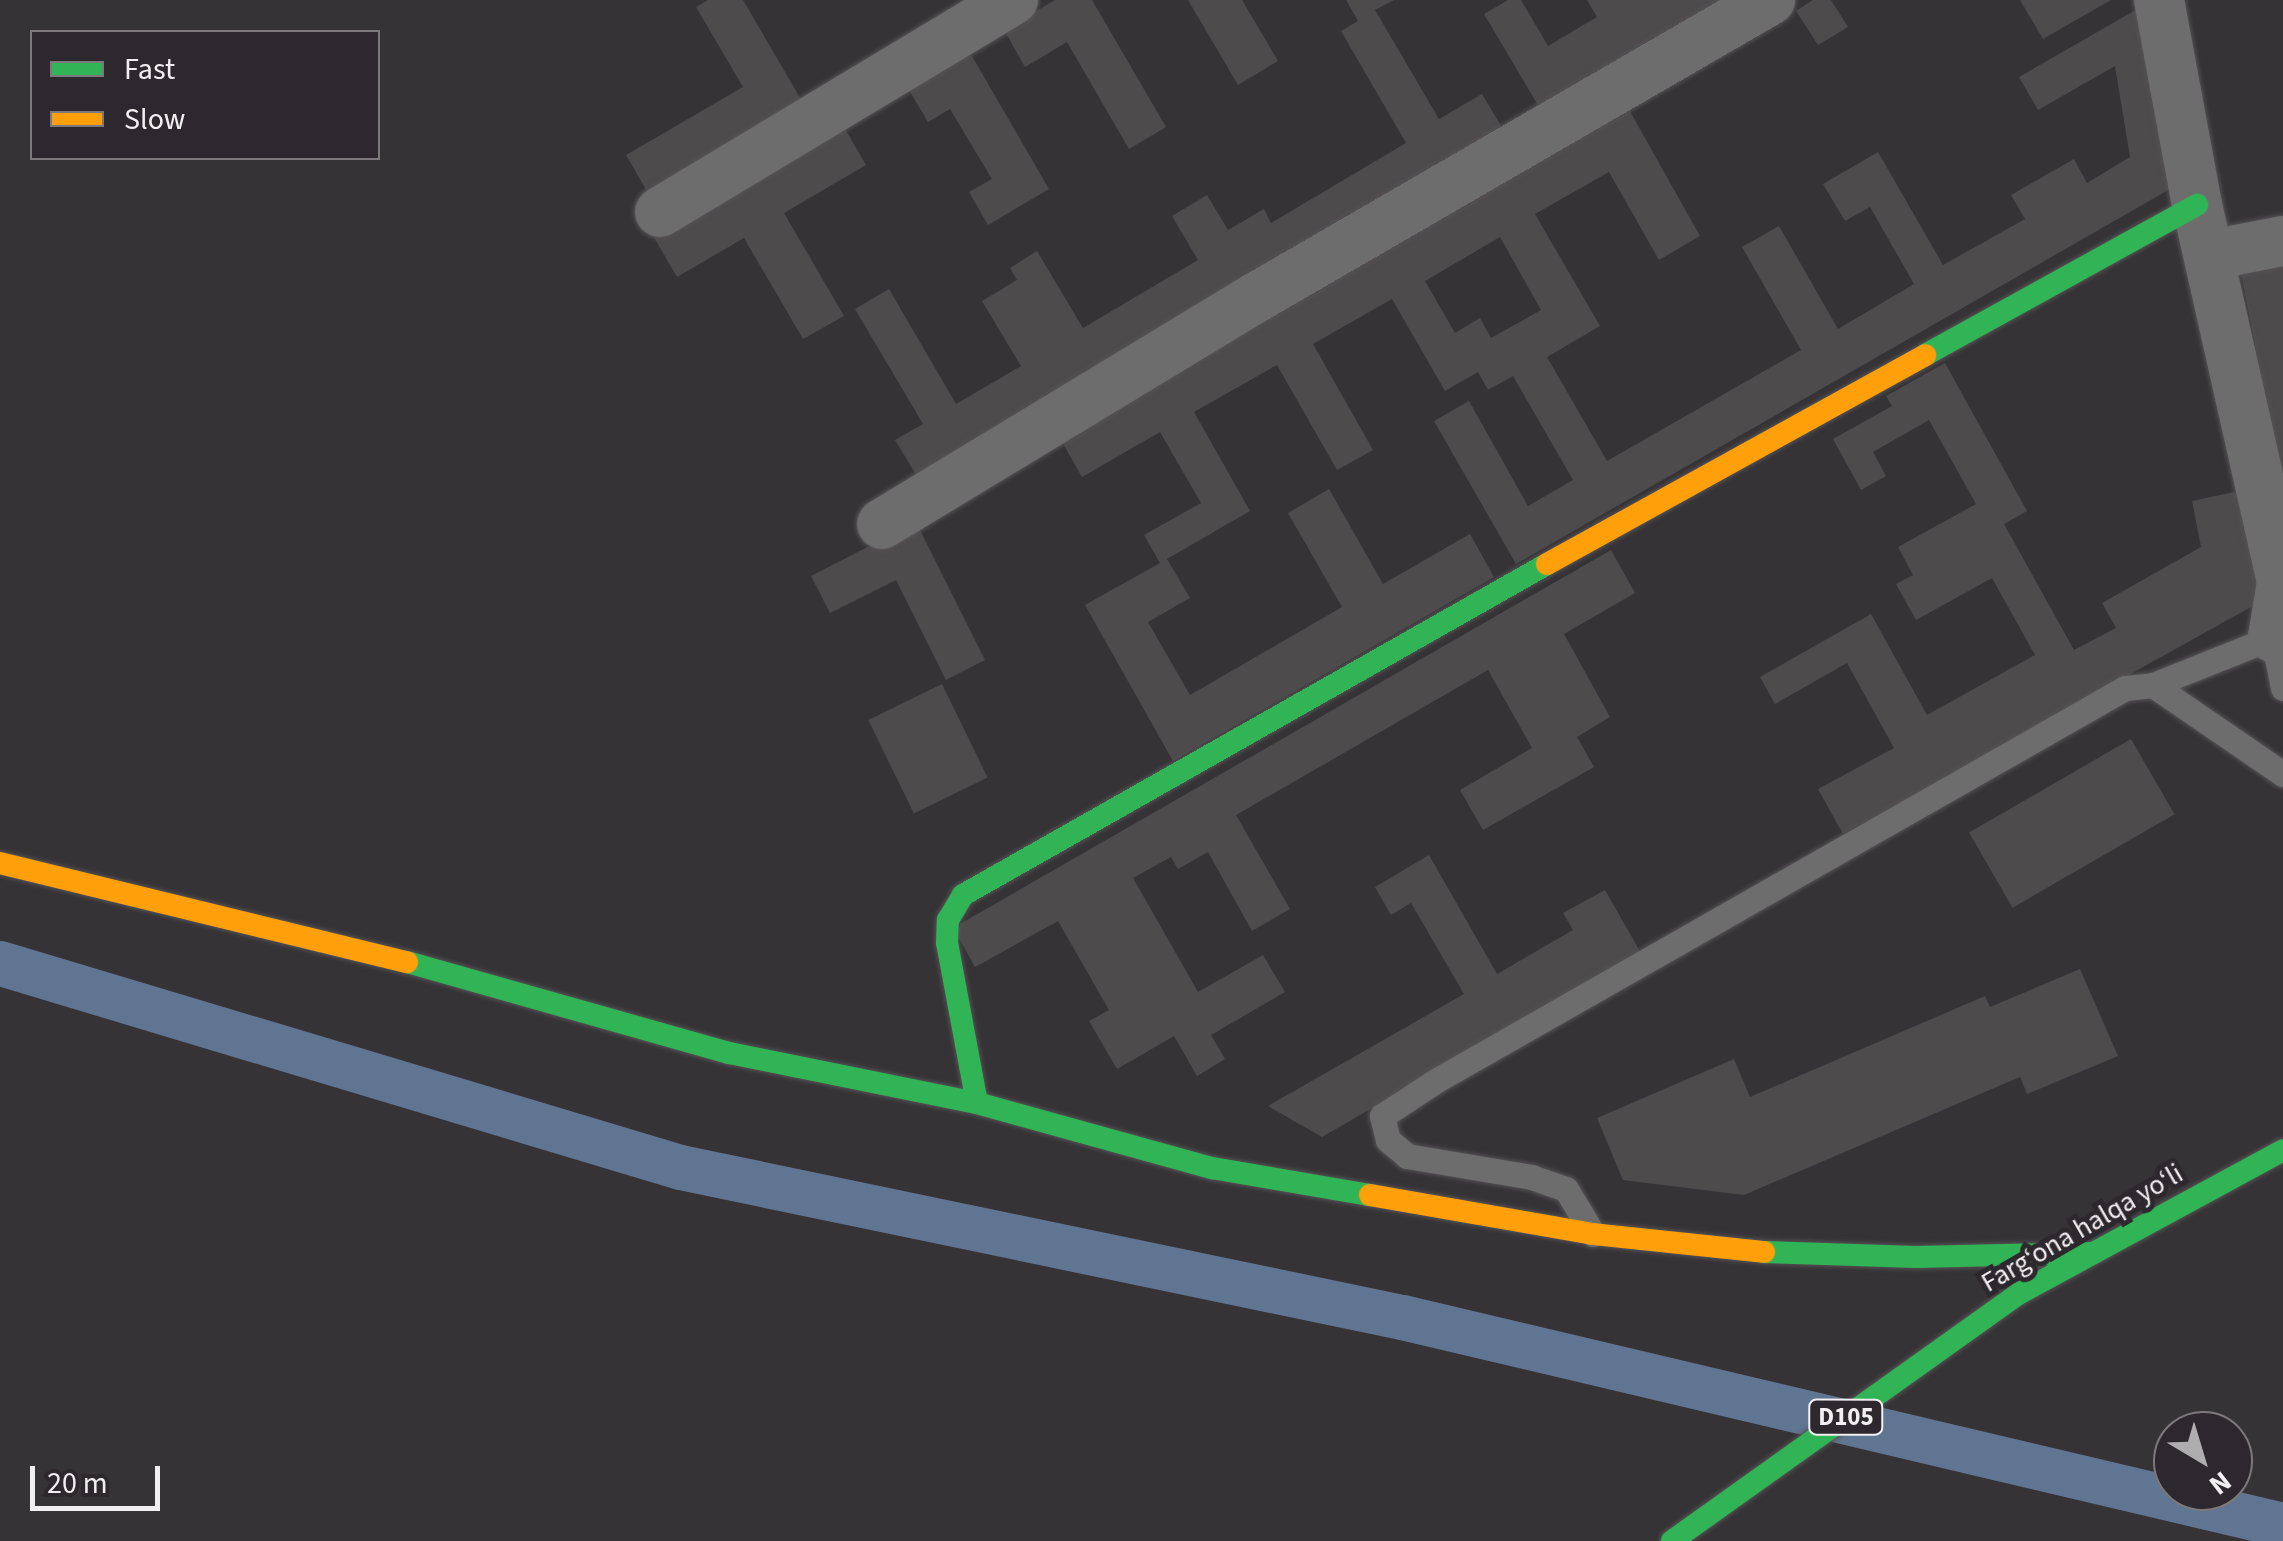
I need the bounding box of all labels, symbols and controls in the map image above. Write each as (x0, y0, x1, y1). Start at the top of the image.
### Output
legend (30, 30, 380, 160)
text: Fast (124, 48, 175, 91)
text: Slow (124, 98, 185, 141)
street label: Farg‘ona halqa yo‘li (1975, 1157, 2189, 1299)
road number: D105 (1806, 1397, 1886, 1437)
north arrow (2153, 1411, 2253, 1511)
scale bar (35, 1446, 165, 1508)
text: 20 m (47, 1462, 108, 1505)
text: N (2201, 1462, 2240, 1505)

